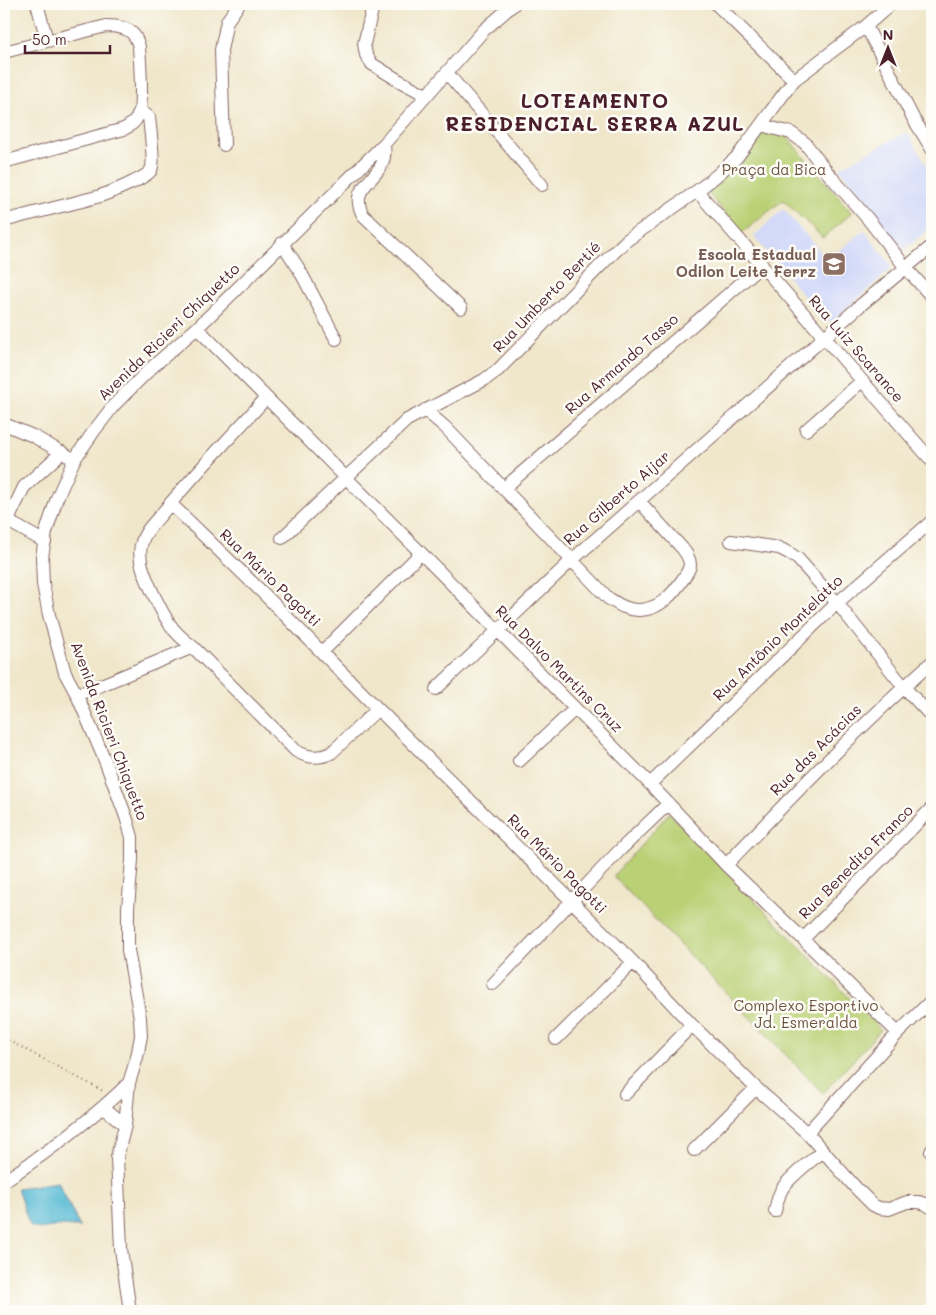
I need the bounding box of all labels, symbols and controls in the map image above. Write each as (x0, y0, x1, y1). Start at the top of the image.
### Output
scale bar (25, 22, 110, 54)
north arrow (864, 22, 914, 72)
text: N (883, 25, 893, 44)
text: 50 m (32, 29, 67, 49)
district label: LOTEAMENTO RESIDENCIAL SERRA AZUL (445, 87, 745, 136)
park label: Praça da Bica (722, 159, 826, 179)
street label: Rua Umberto Bertié (488, 236, 605, 356)
place label: Escola Estadual Odilon Leite Ferrz (676, 244, 817, 281)
school or university icon: Escola Estadual Odilon Leite Ferrz (821, 251, 847, 277)
street label: Avenida Ricieri Chiquetto (93, 258, 243, 404)
street label: Rua Luiz Scarance (805, 291, 909, 406)
street label: Rua Armando Tasso (560, 308, 682, 418)
street label: Rua Gilberto Aijar (559, 445, 674, 549)
street label: Rua Mário Pagotti (216, 524, 325, 631)
street label: Rua Antônio Montelatto (708, 570, 847, 705)
street label: Rua Dalvo Martins Cruz (492, 600, 628, 736)
street label: Avenida Ricieri Chiquetto (67, 639, 153, 823)
street label: Rua das Acácias (765, 699, 865, 799)
street label: Rua Benedito Franco (794, 800, 917, 923)
street label: Rua Mário Pagotti (504, 809, 612, 917)
park label: Complexo Esportivo Jd. Esmeralda (734, 995, 878, 1032)

